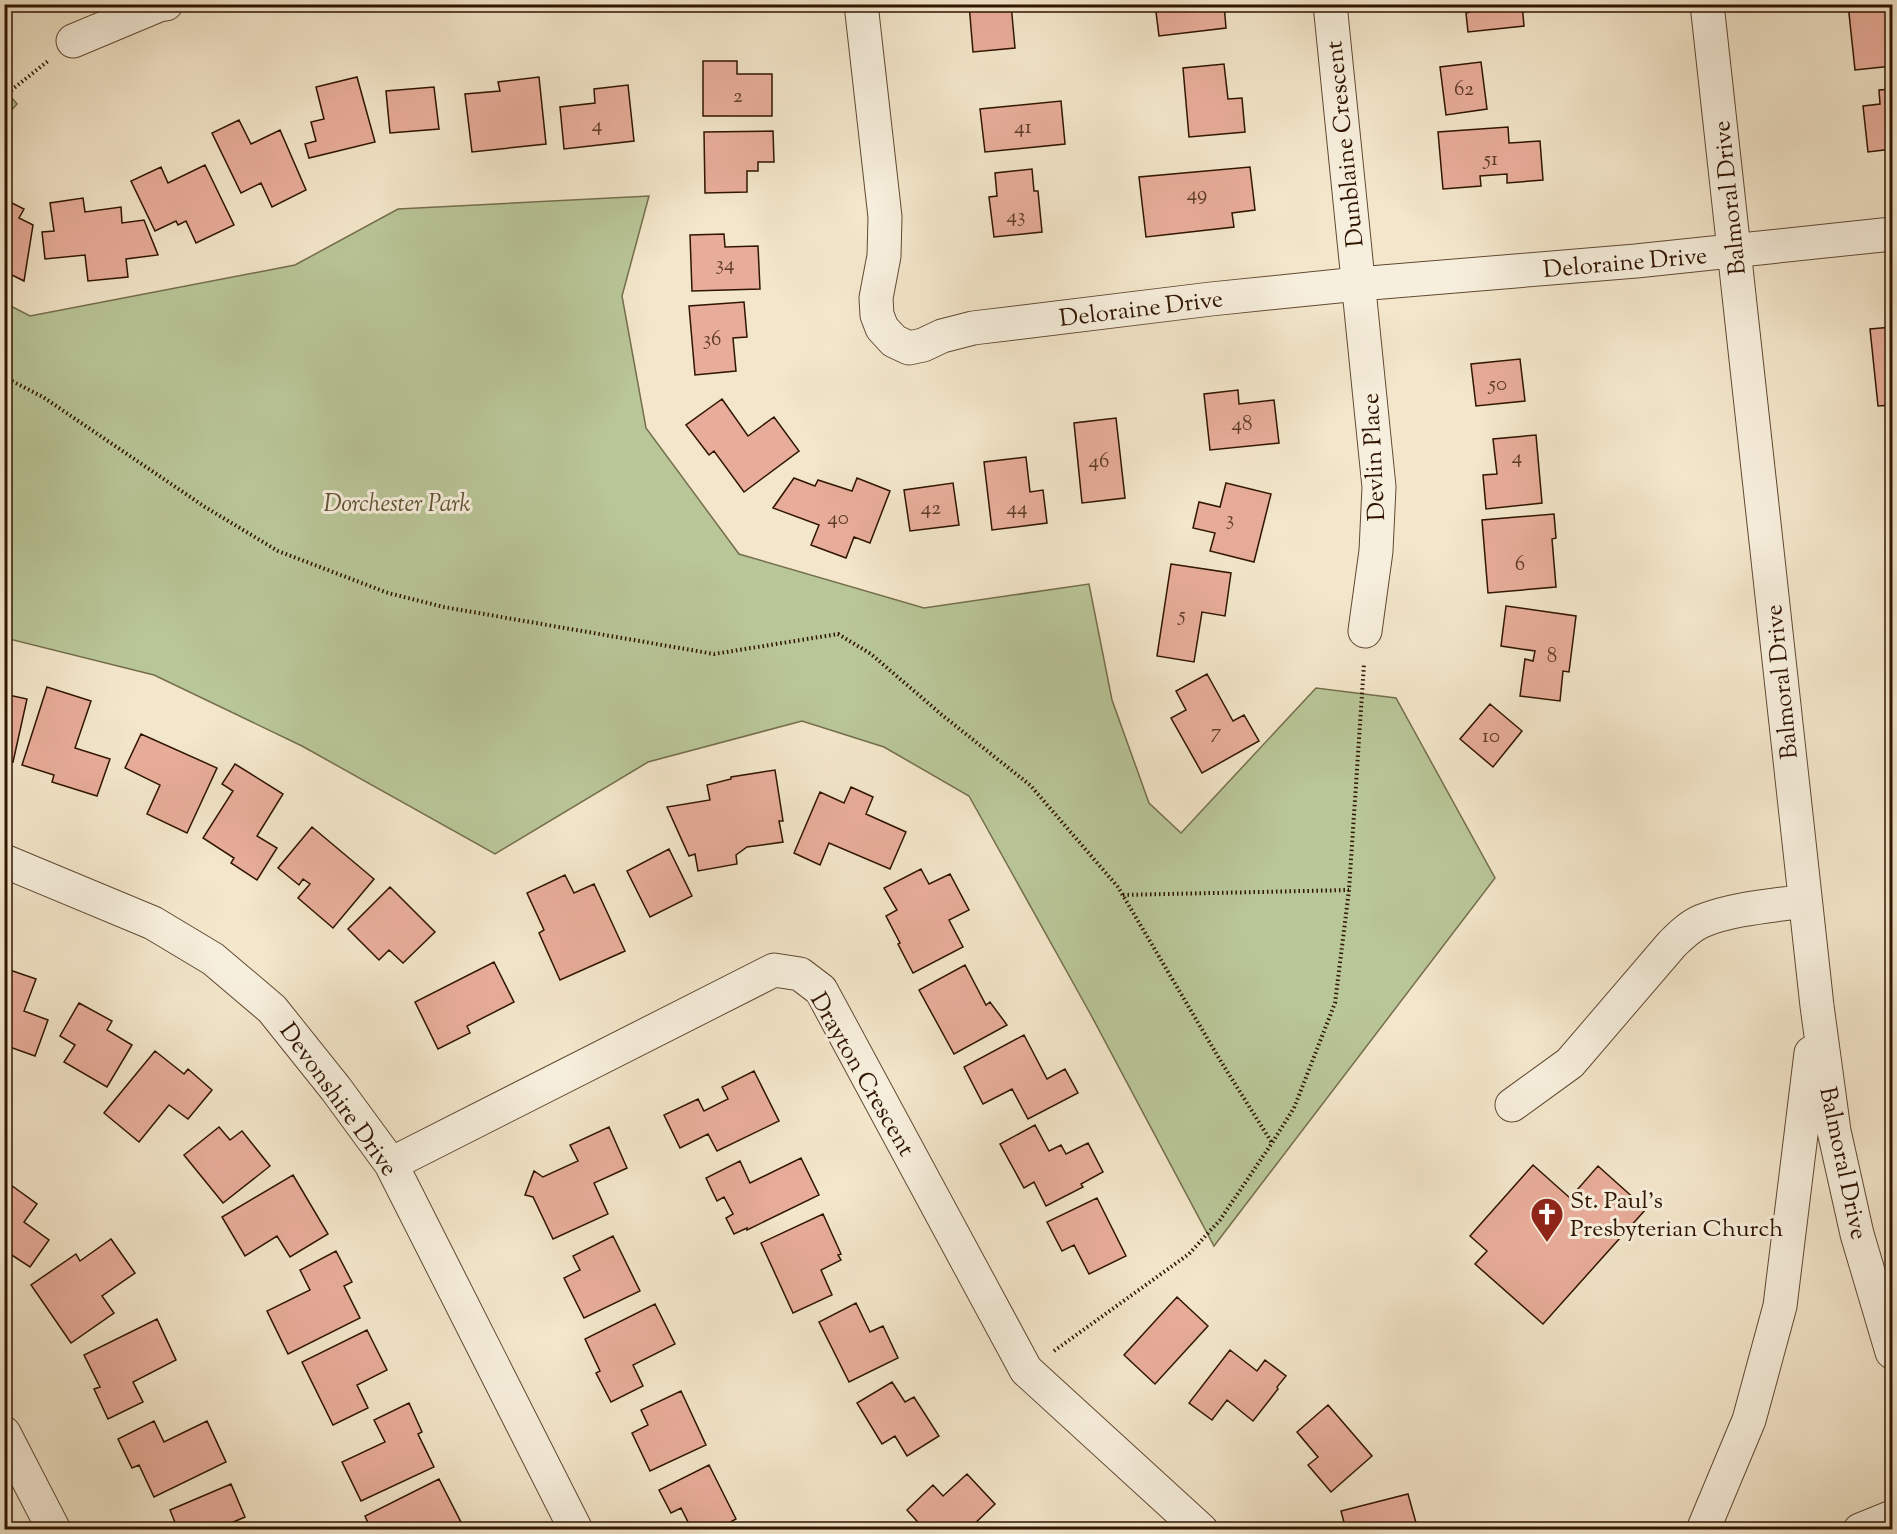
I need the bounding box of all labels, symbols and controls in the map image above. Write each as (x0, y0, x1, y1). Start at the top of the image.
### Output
street label: Dunblaine Crescent (1318, 39, 1374, 249)
house number: 62 (1454, 75, 1474, 105)
house number: 2 (733, 82, 743, 112)
house number: 4 (592, 111, 602, 141)
house number: 41 (1014, 113, 1032, 143)
street label: Balmoral Drive (1706, 119, 1756, 277)
house number: 51 (1483, 145, 1498, 175)
house number: 49 (1187, 180, 1207, 210)
house number: 43 (1006, 202, 1026, 232)
street label: Deloraine Drive (1542, 240, 1709, 288)
house number: 34 (715, 250, 735, 280)
street label: Deloraine Drive (1058, 283, 1225, 337)
house number: 36 (703, 325, 721, 355)
house number: 50 (1488, 370, 1507, 400)
street label: Devlin Place (1355, 392, 1395, 522)
house number: 48 (1231, 410, 1253, 440)
house number: 4 (1512, 443, 1522, 473)
house number: 46 (1089, 447, 1109, 477)
park label: Dorchester Park (324, 488, 471, 522)
house number: 42 (921, 494, 941, 524)
house number: 44 (1006, 494, 1028, 524)
house number: 40 (827, 504, 849, 534)
house number: 3 (1226, 505, 1234, 535)
house number: 6 (1515, 550, 1525, 580)
house number: 5 (1177, 601, 1186, 631)
street label: Balmoral Drive (1758, 603, 1808, 761)
house number: 8 (1547, 642, 1557, 672)
house number: 7 (1211, 718, 1222, 748)
house number: 10 (1482, 722, 1500, 752)
street label: Drayton Crescent (801, 987, 922, 1163)
street label: Devonshire Drive (270, 1016, 405, 1184)
street label: Balmoral Drive (1809, 1084, 1875, 1243)
place label: St. Paul's Presbyterian Church (1570, 1185, 1783, 1247)
church icon: St. Paul's Presbyterian Church (1529, 1196, 1565, 1243)

